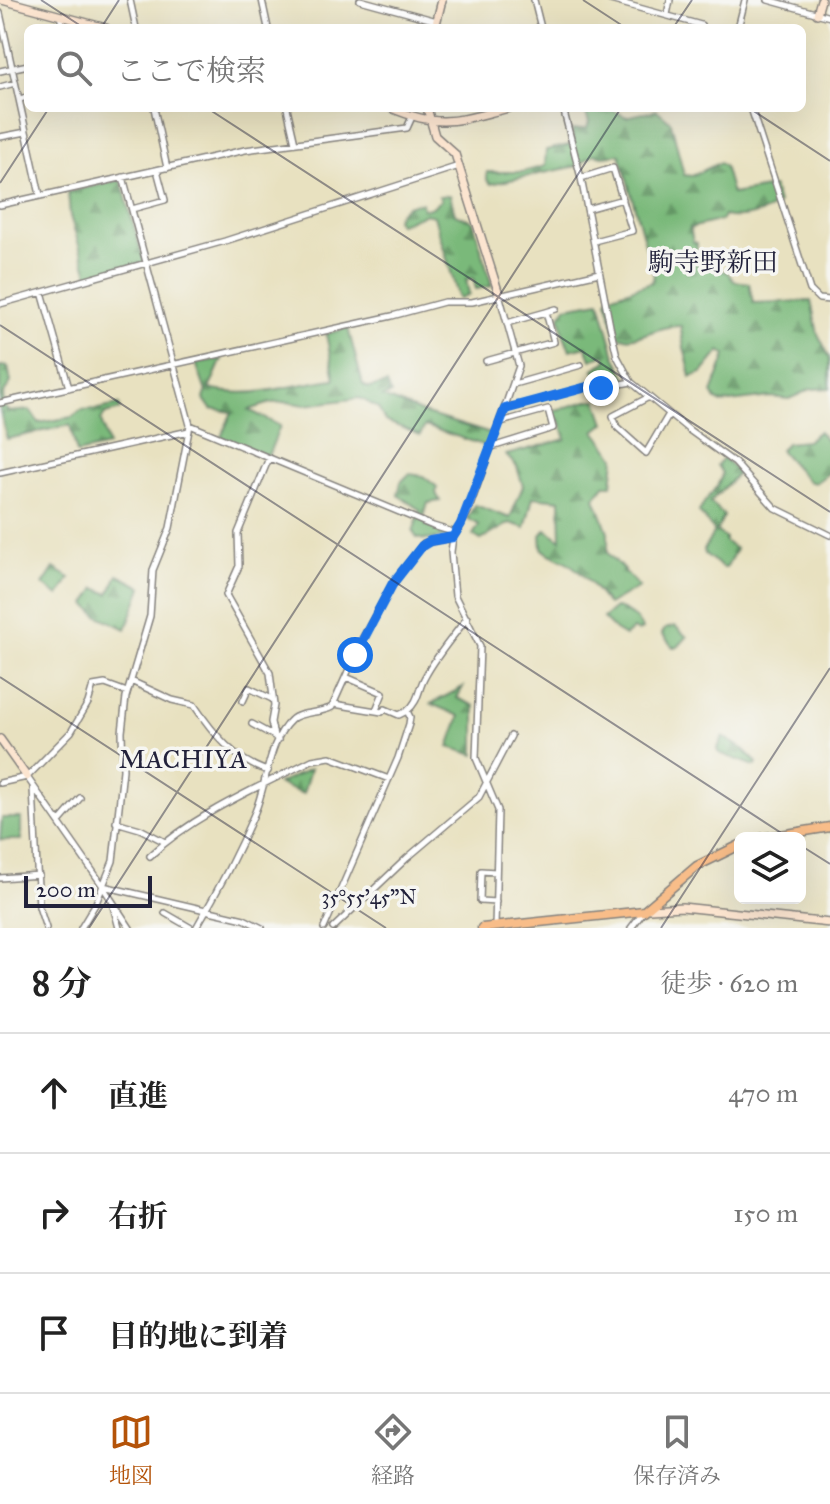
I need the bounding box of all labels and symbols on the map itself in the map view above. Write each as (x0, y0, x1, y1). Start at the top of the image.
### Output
district label: 駒寺野新田 (648, 246, 778, 278)
route end (583, 370, 619, 406)
route start (337, 637, 373, 673)
district label: MACHIYA (119, 743, 248, 775)
scale bar (24, 872, 152, 908)
text: 35°55'45"N (322, 885, 416, 909)

